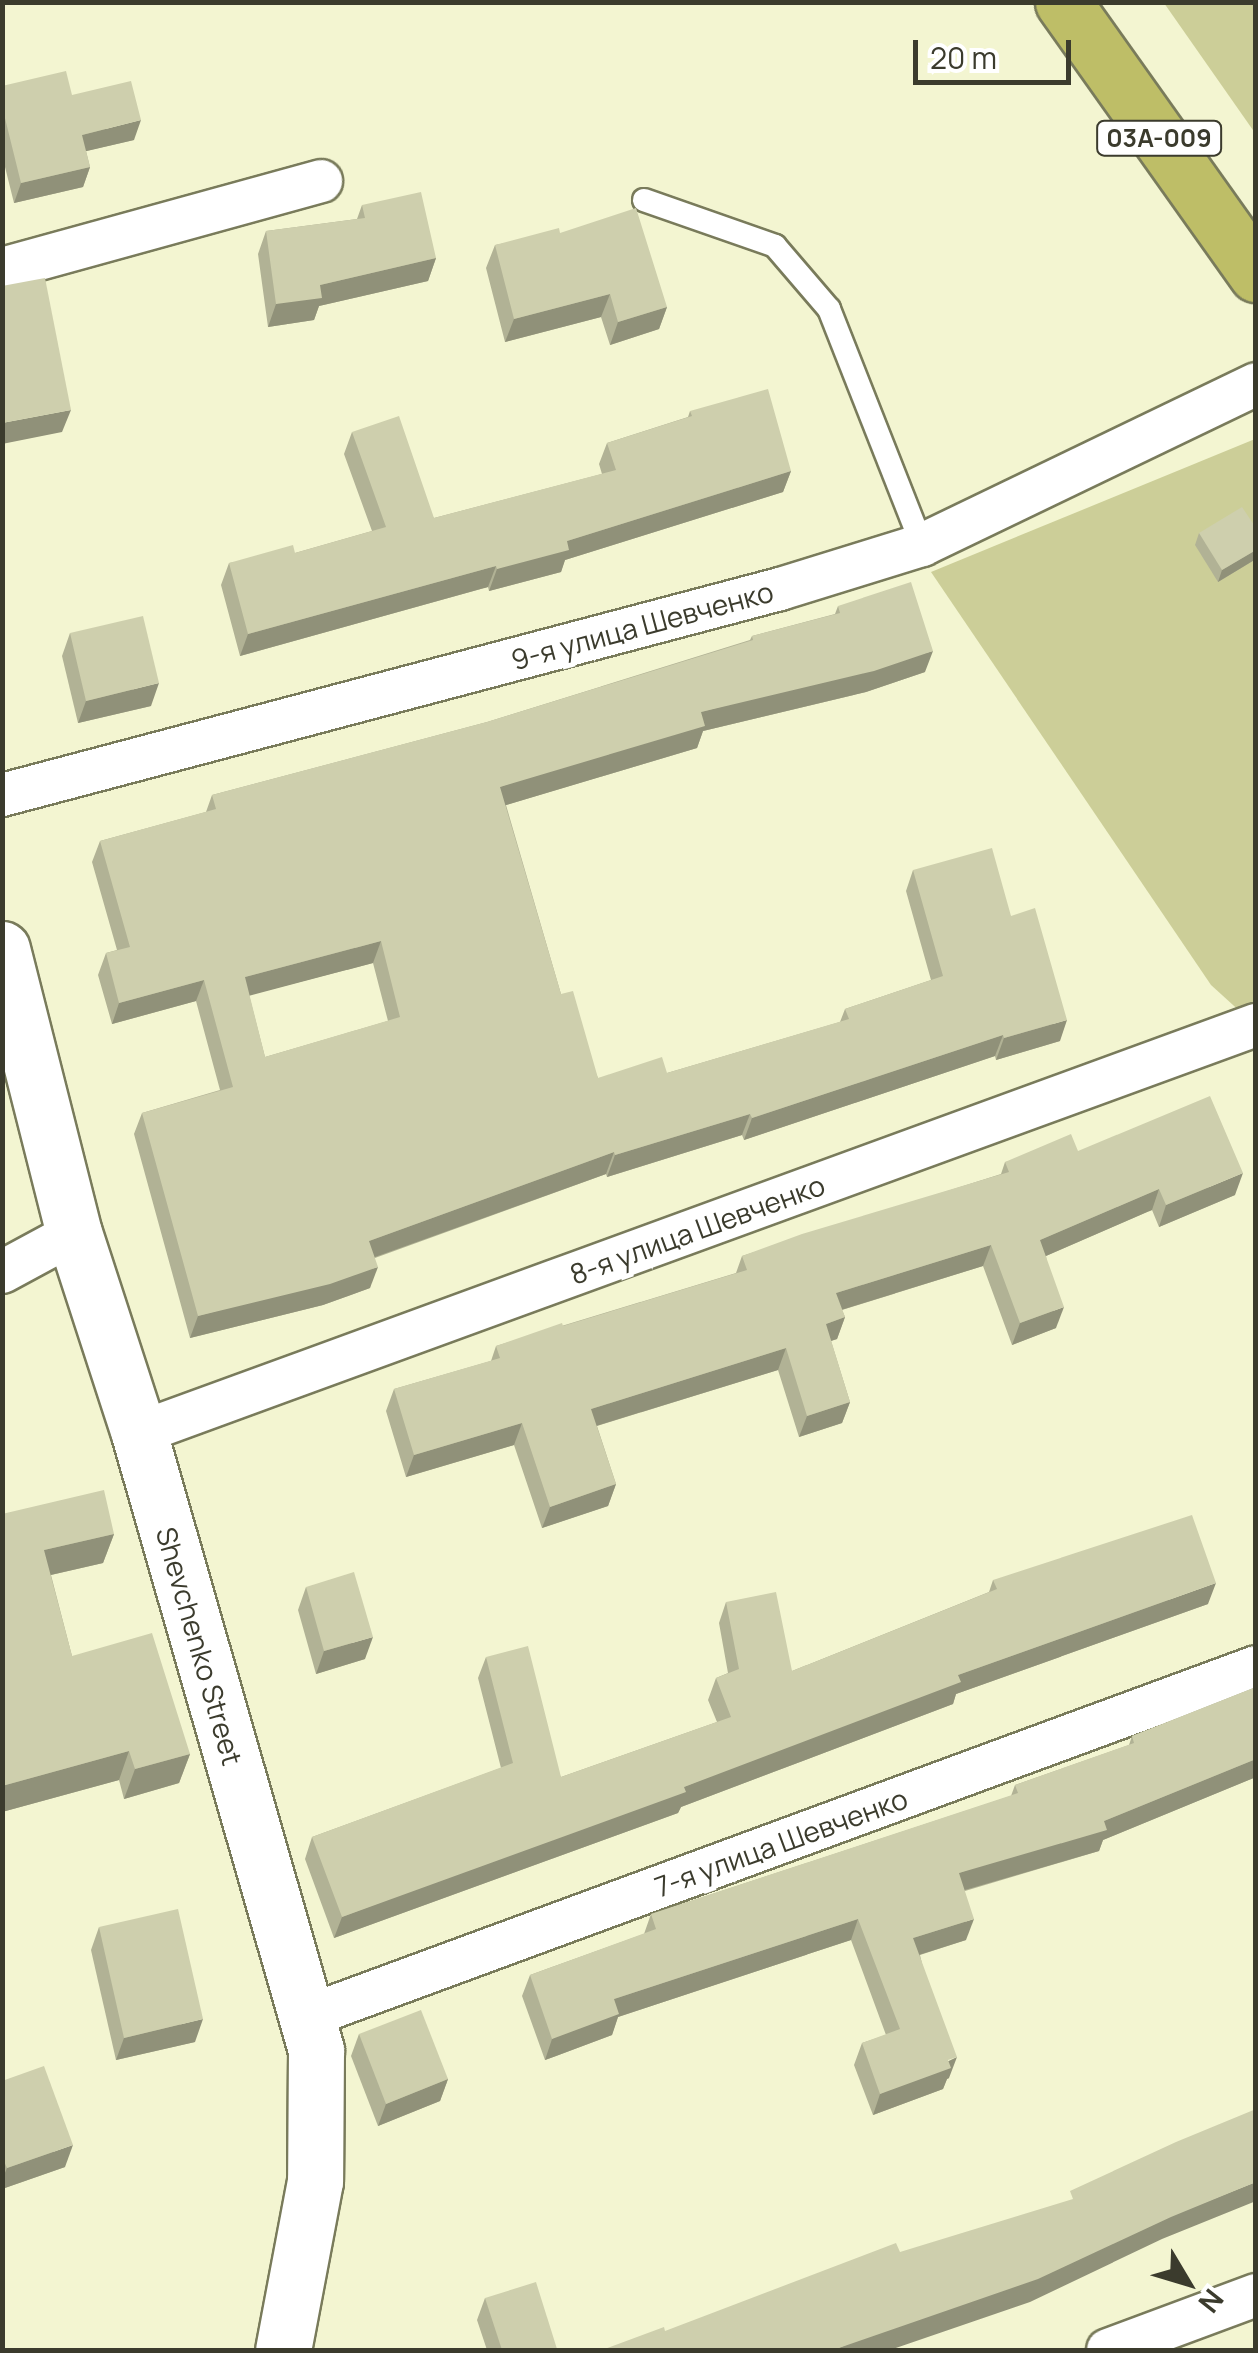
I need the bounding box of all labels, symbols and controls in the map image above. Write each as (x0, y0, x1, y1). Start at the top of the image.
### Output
scale bar (918, 20, 1076, 82)
text: 20 m (930, 37, 997, 78)
road number: 03А-009 (1094, 118, 1224, 158)
street label: 9-я улица Шевченко (507, 574, 777, 676)
street label: 8-я улица Шевченко (565, 1167, 829, 1291)
street label: Shevchenko Street (150, 1523, 250, 1769)
street label: 7-я улица Шевченко (650, 1781, 912, 1903)
north arrow (1138, 2233, 1238, 2333)
text: N (1190, 2282, 1233, 2321)

